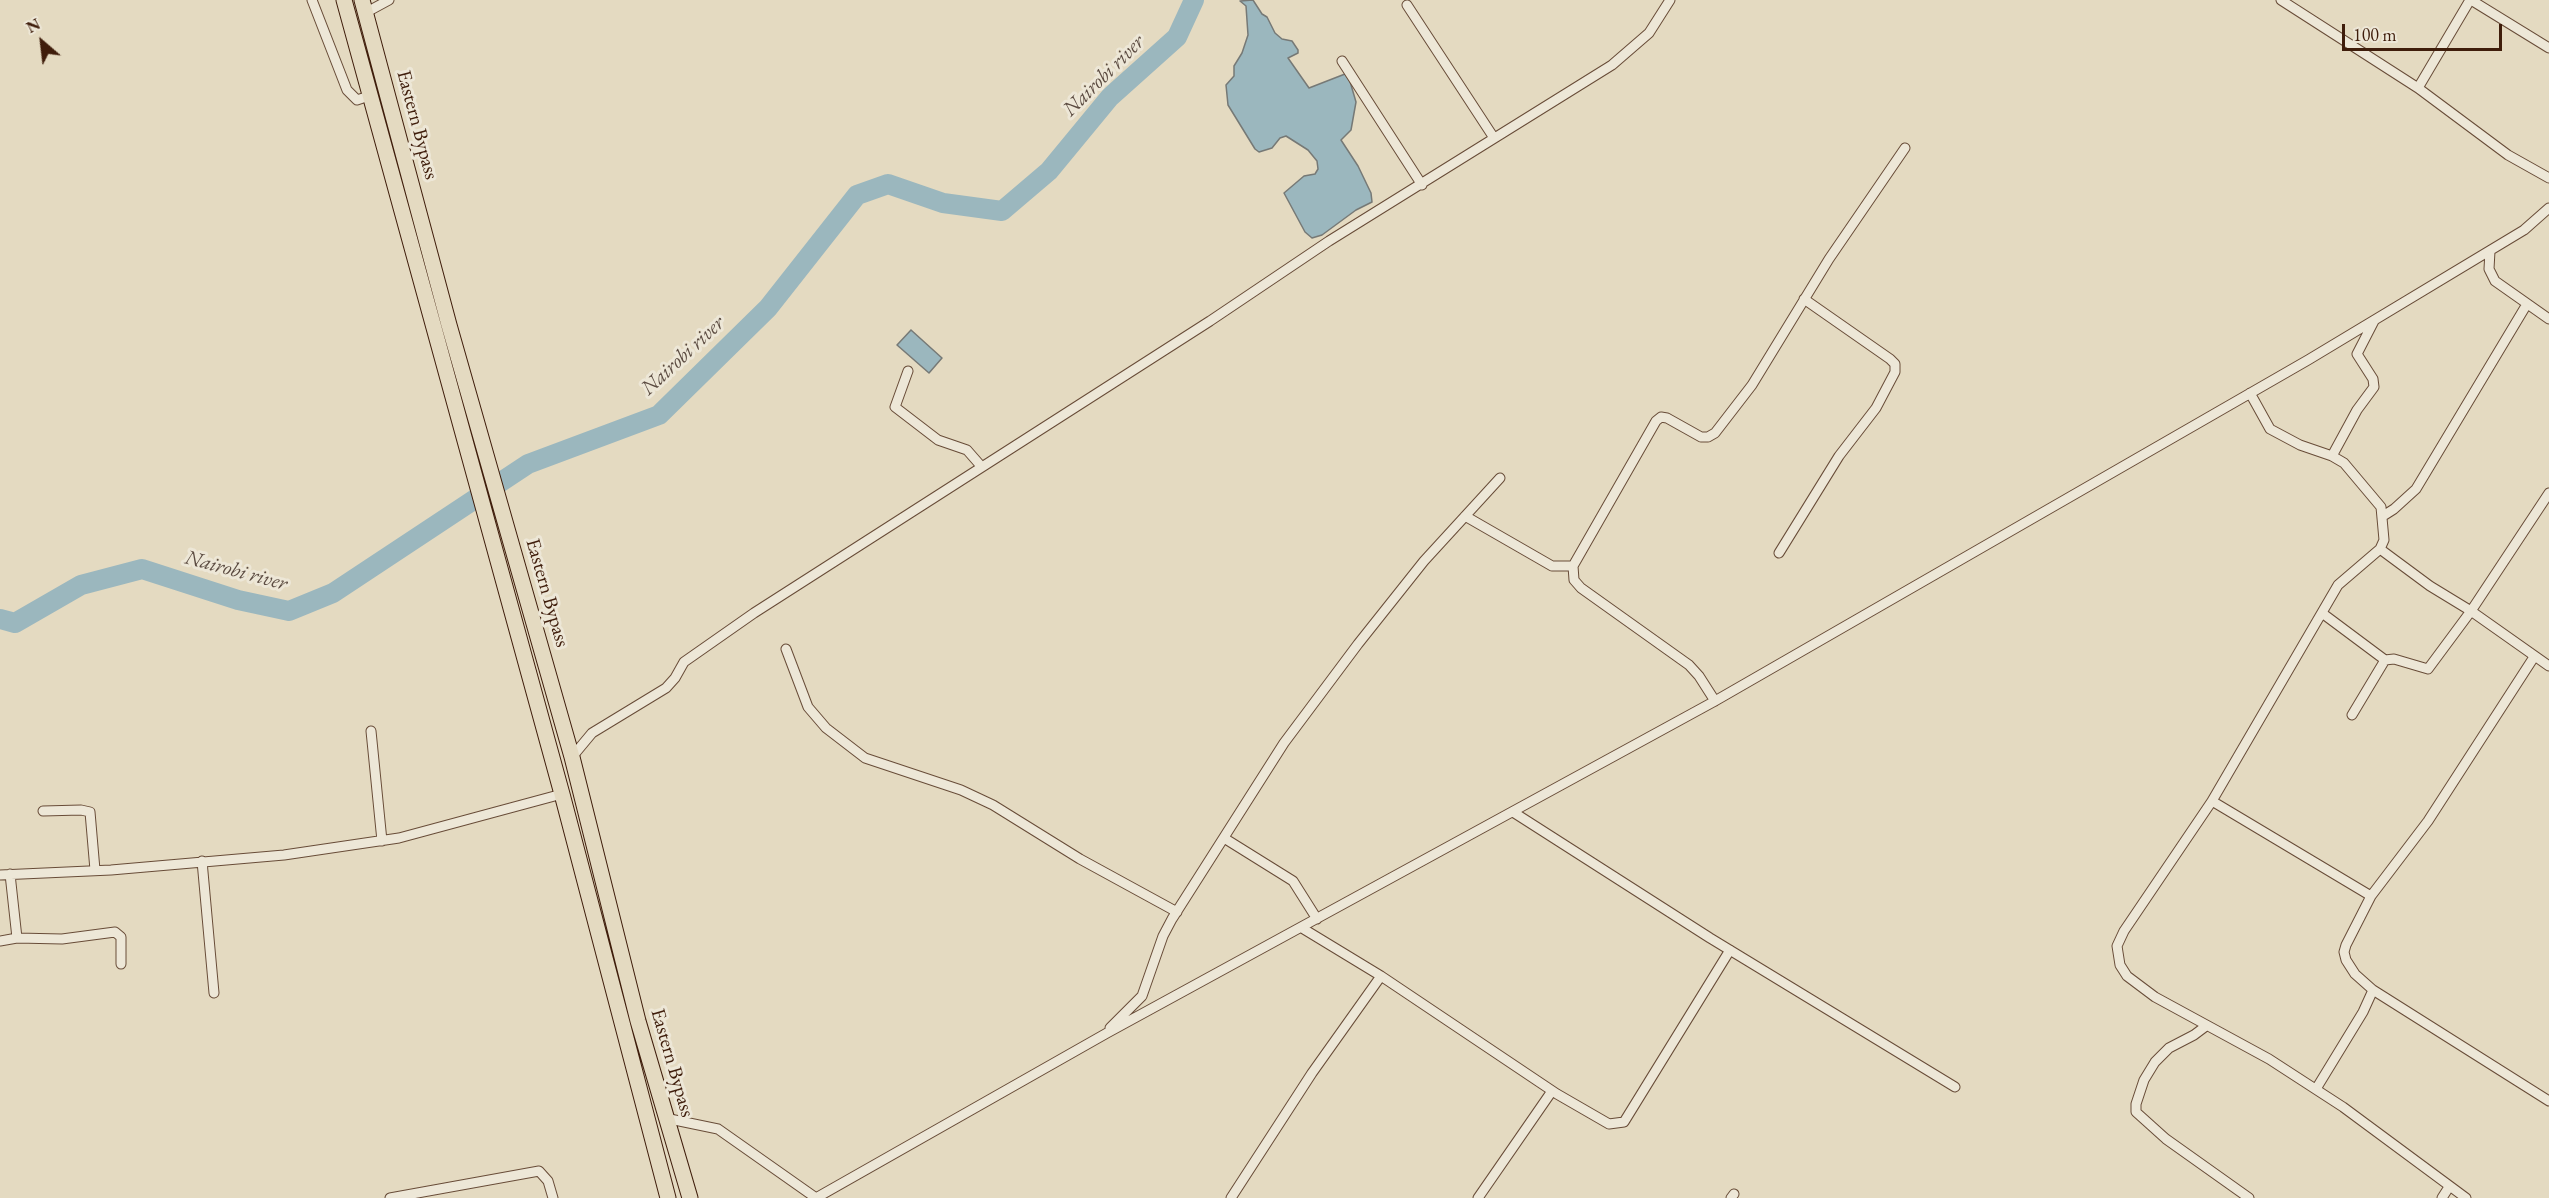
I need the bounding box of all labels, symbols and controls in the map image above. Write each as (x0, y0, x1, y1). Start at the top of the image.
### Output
north arrow (12, 12, 72, 72)
scale bar (2345, 12, 2506, 50)
text: N (23, 13, 44, 38)
text: 100 m (2353, 23, 2397, 46)
water label: Nairobi river (1058, 30, 1150, 122)
street label: Eastern Bypass (391, 68, 443, 182)
water label: Nairobi river (636, 311, 730, 401)
street label: Eastern Bypass (520, 536, 574, 650)
water label: Nairobi river (182, 545, 290, 597)
street label: Eastern Bypass (645, 1006, 699, 1120)

